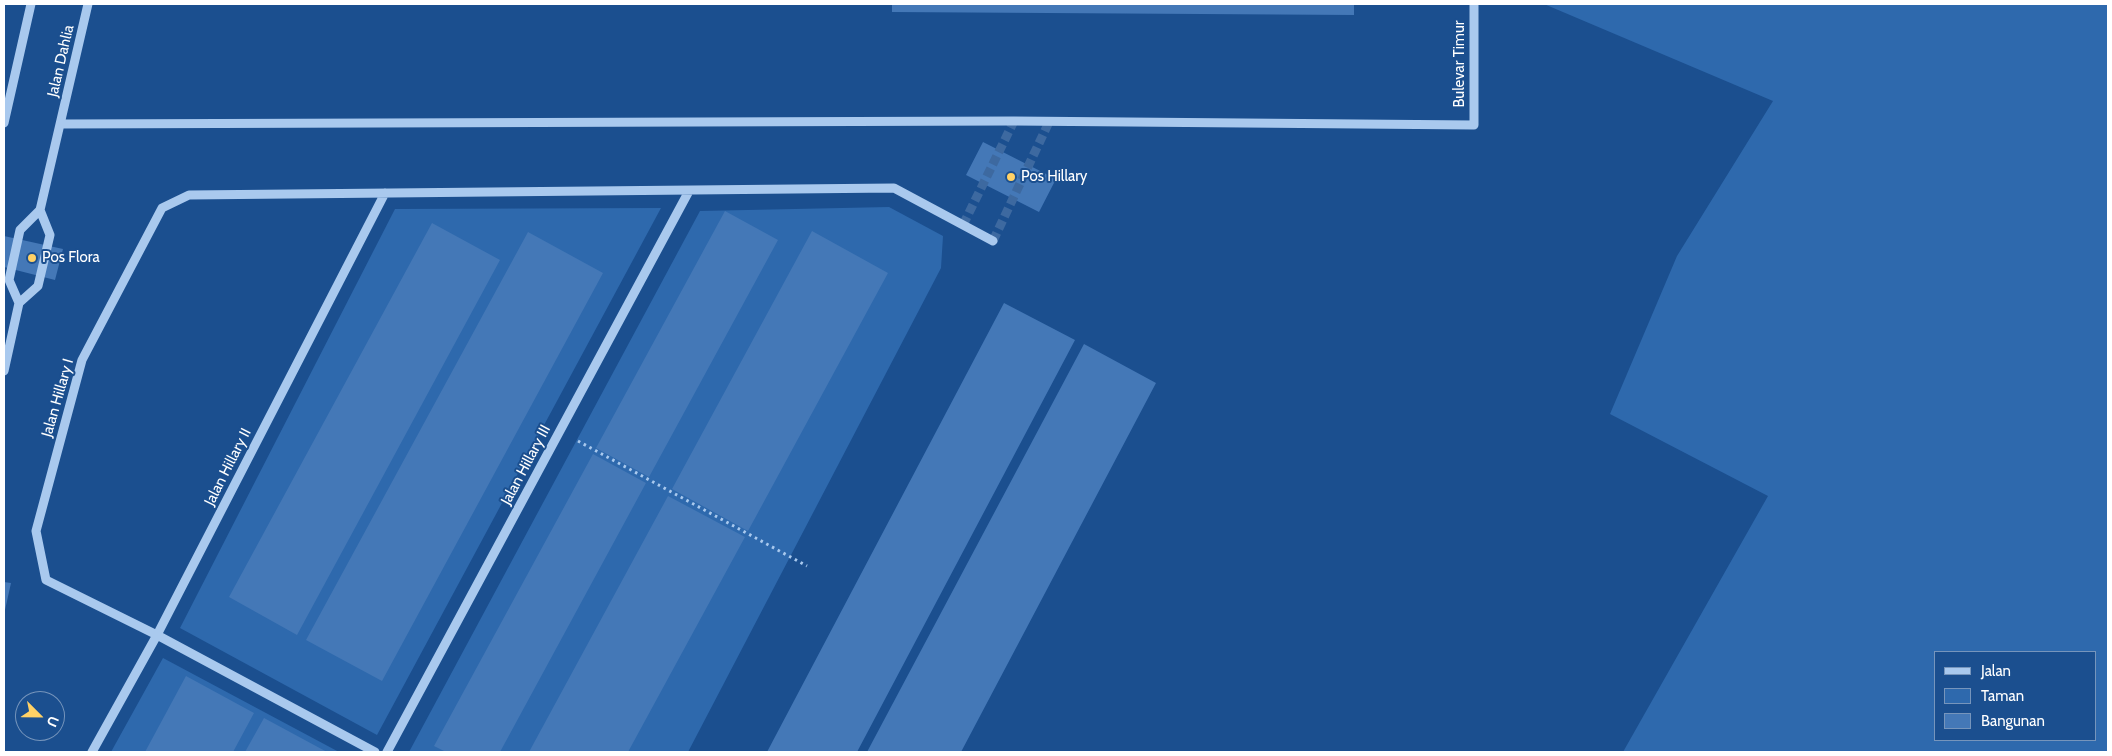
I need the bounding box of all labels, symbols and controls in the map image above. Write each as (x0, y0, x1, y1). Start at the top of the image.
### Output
street label: Bulevar Timur (1451, 20, 1469, 108)
street label: Jalan Dahlia (44, 23, 78, 99)
place label: Pos Hillary (1021, 168, 1087, 186)
marker: Pos Hillary (1005, 171, 1017, 183)
place label: Pos Flora (42, 249, 100, 267)
marker: Pos Flora (26, 252, 38, 264)
street label: Jalan Hillary I (38, 357, 78, 439)
street label: Jalan Hillary III (497, 422, 555, 508)
street label: Jalan Hillary II (201, 425, 255, 509)
legend (1934, 651, 2097, 741)
text: Jalan (1981, 662, 2011, 680)
text: Taman (1981, 687, 2024, 705)
north arrow (15, 691, 65, 741)
text: Bangunan (1981, 712, 2045, 730)
text: U (43, 713, 63, 730)

